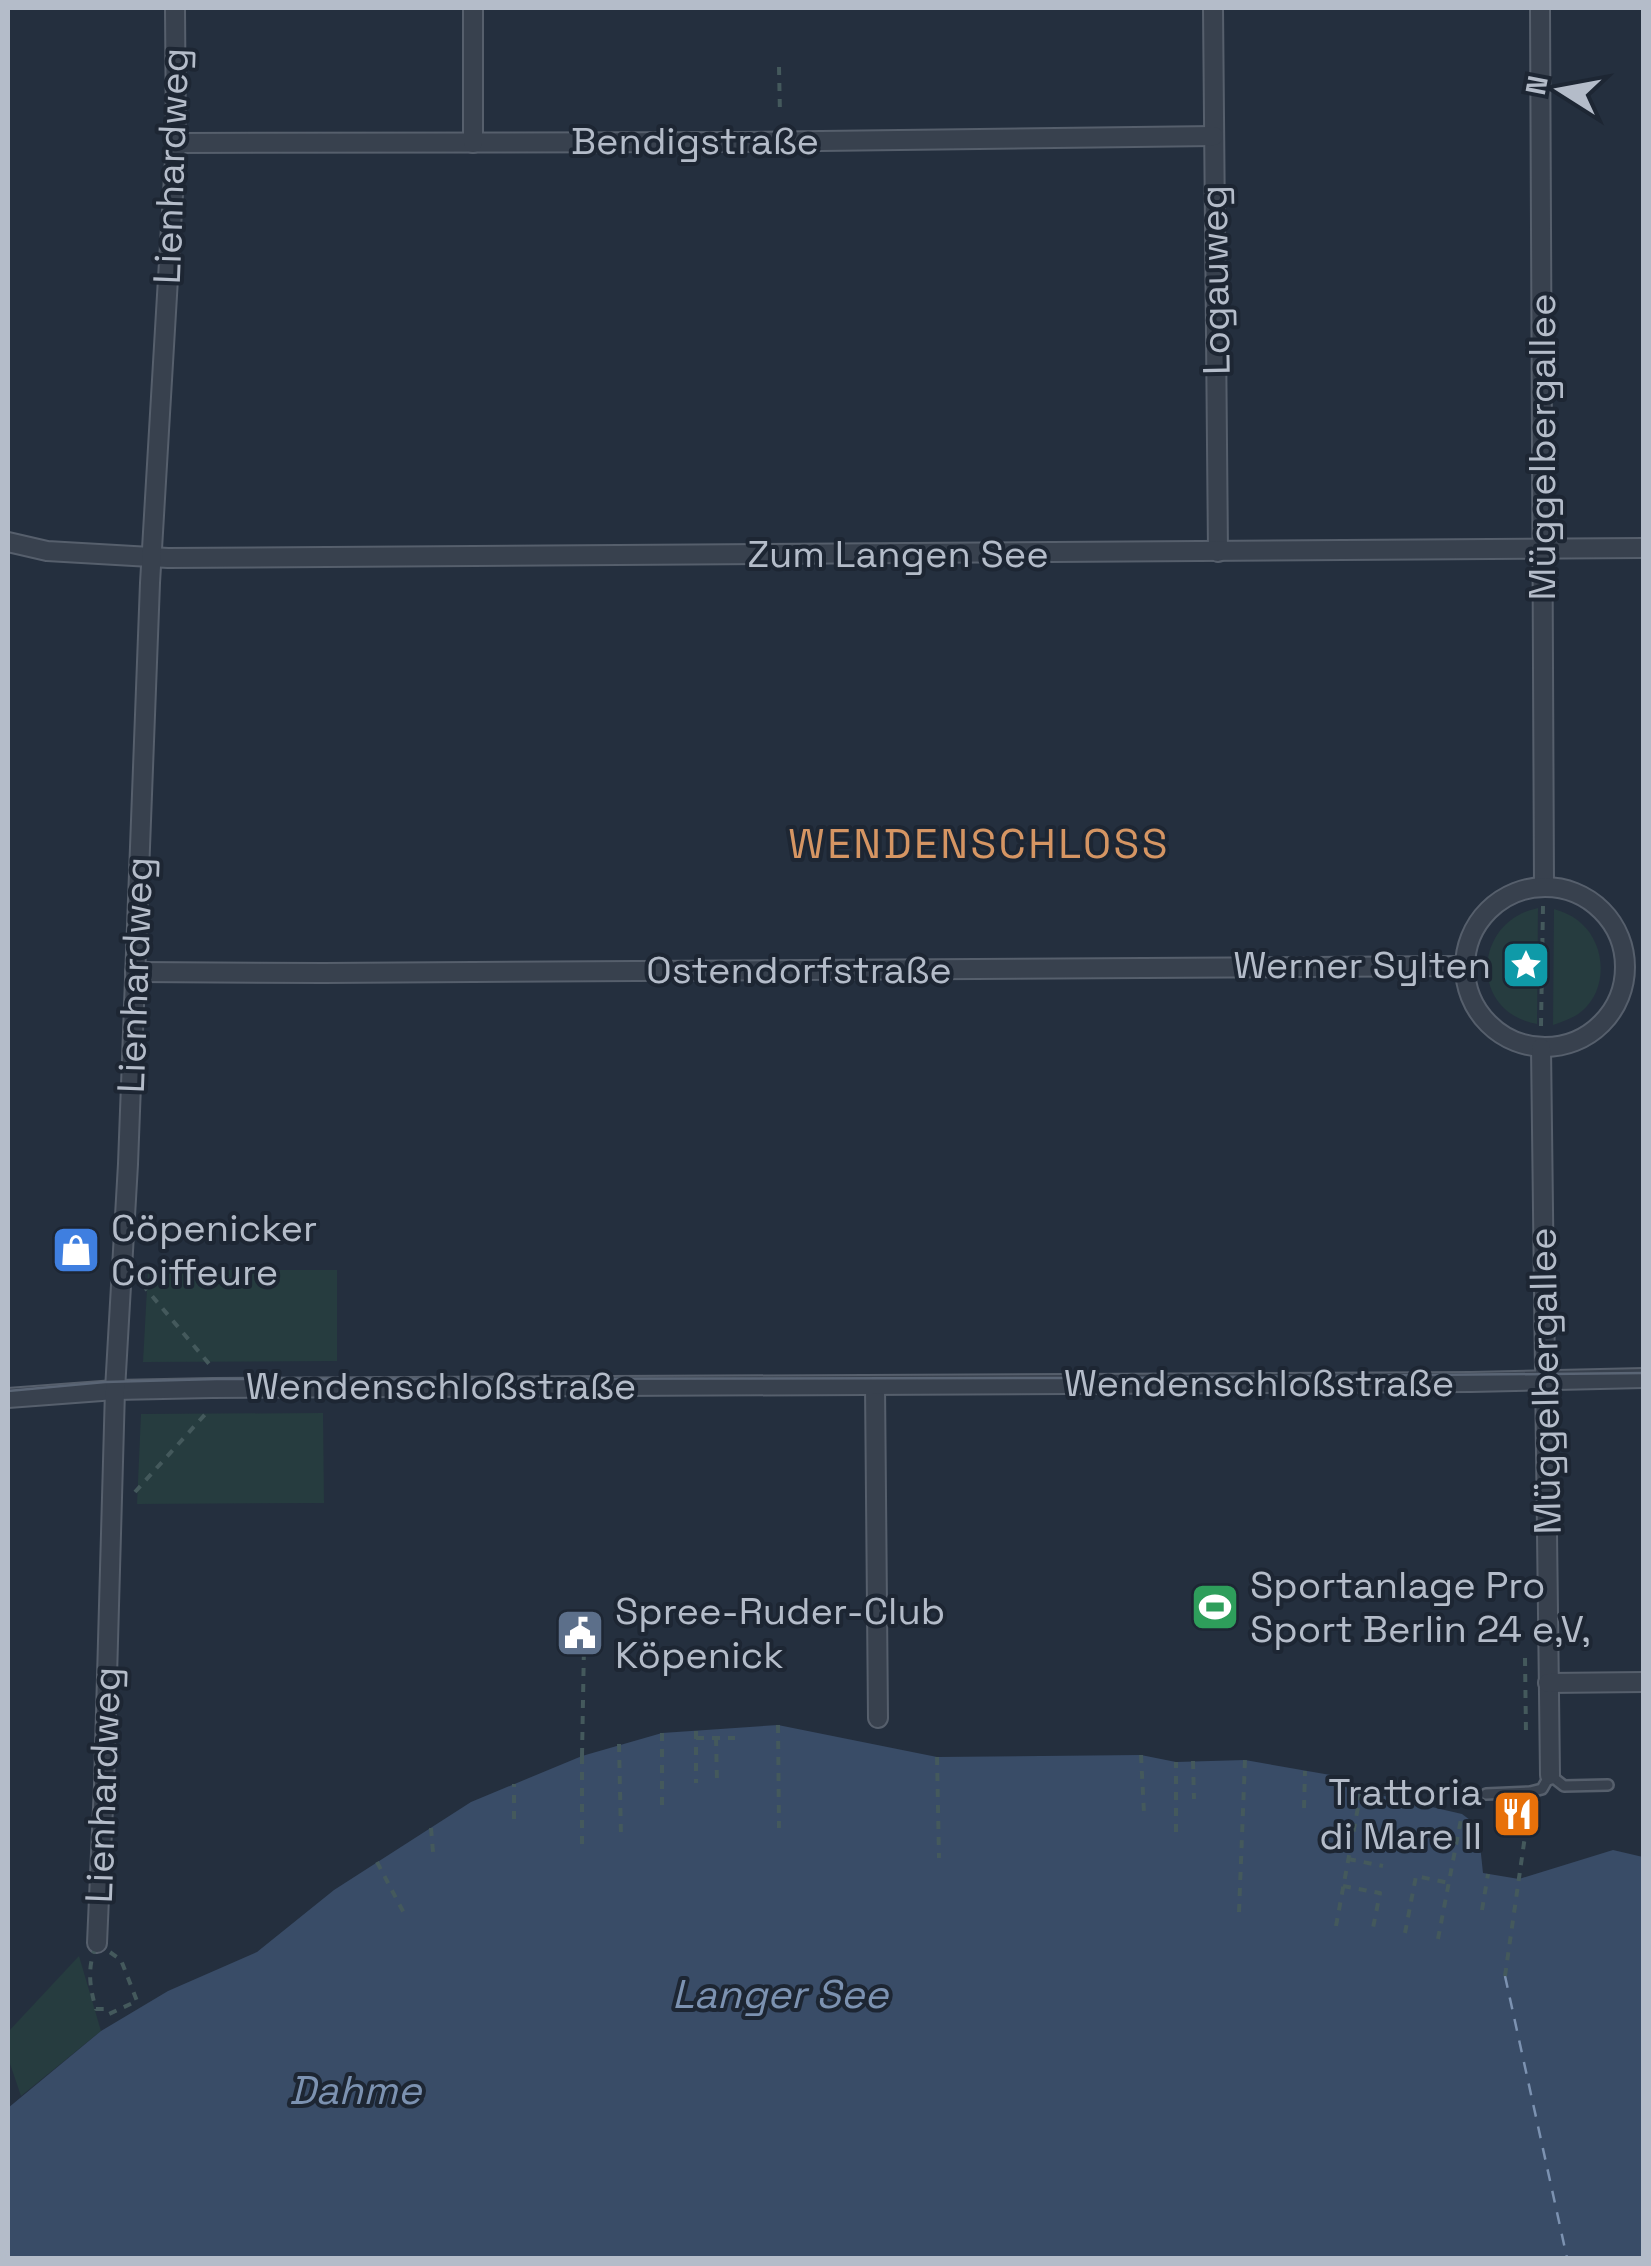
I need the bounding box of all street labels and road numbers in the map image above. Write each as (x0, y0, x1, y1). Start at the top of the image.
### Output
street label: Lienhardweg (143, 47, 199, 285)
street label: Bendigstraße (571, 117, 819, 165)
street label: Logauweg (1189, 185, 1241, 375)
street label: Müggelbergallee (1518, 293, 1566, 601)
street label: Zum Langen See (747, 530, 1049, 578)
street label: Lienhardweg (107, 856, 163, 1094)
street label: Ostendorfstraße (646, 946, 952, 994)
street label: Müggelbergallee (1518, 1227, 1572, 1535)
street label: Wendenschloßstraße (1064, 1359, 1454, 1407)
street label: Wendenschloßstraße (246, 1362, 636, 1410)
street label: Lienhardweg (75, 1666, 131, 1904)

